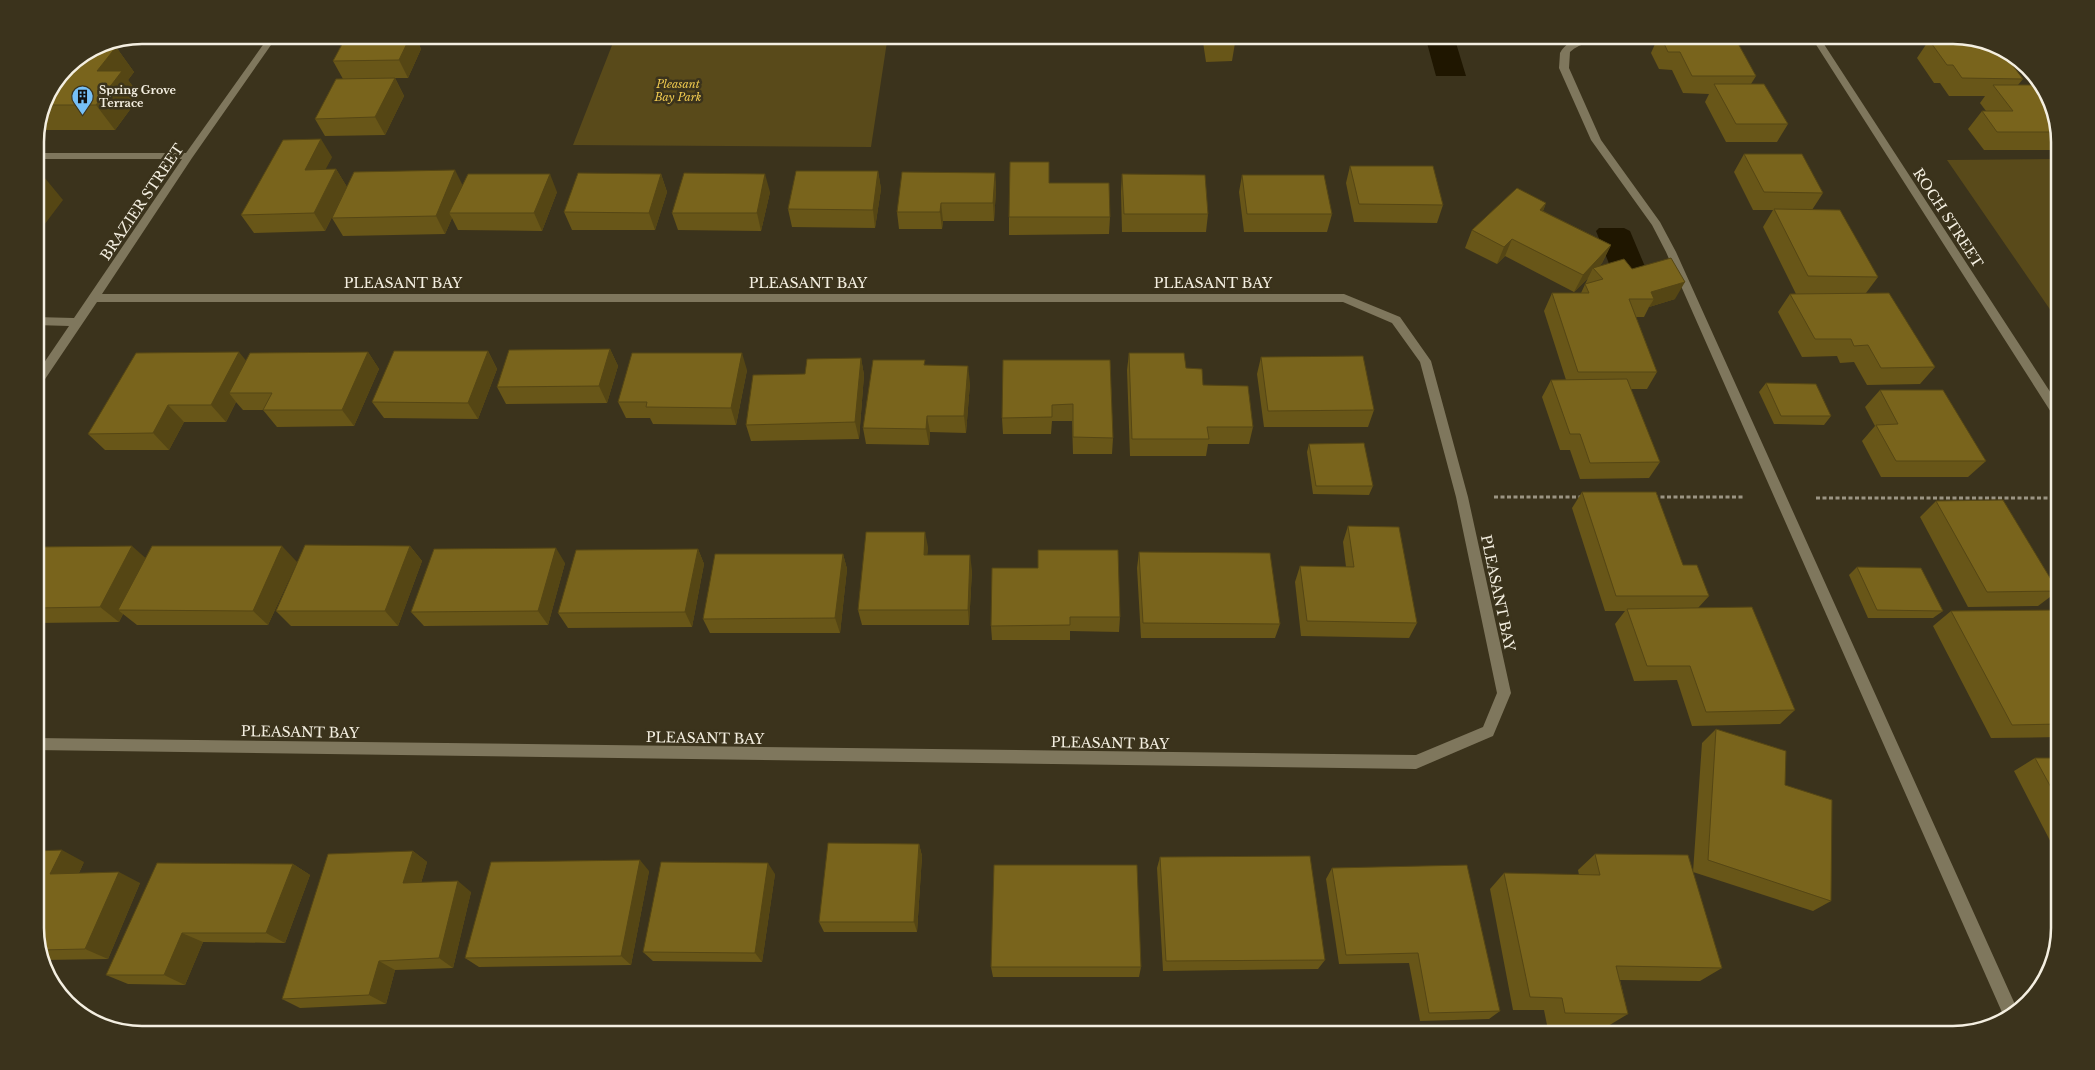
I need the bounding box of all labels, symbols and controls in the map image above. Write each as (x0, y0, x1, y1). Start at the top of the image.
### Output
park label: Pleasant Bay Park (654, 77, 702, 104)
place label: Spring Grove Terrace (99, 83, 177, 110)
building icon: Spring Grove Terrace (71, 84, 95, 115)
street label: BRAZIER STREET (96, 140, 188, 264)
street label: ROCH STREET (1909, 165, 1987, 271)
street label: PLEASANT BAY (344, 274, 463, 292)
street label: PLEASANT BAY (749, 274, 868, 292)
street label: PLEASANT BAY (1154, 274, 1273, 292)
street label: PLEASANT BAY (1477, 533, 1519, 654)
street label: PLEASANT BAY (241, 722, 360, 742)
street label: PLEASANT BAY (646, 728, 765, 748)
street label: PLEASANT BAY (1051, 733, 1170, 753)

